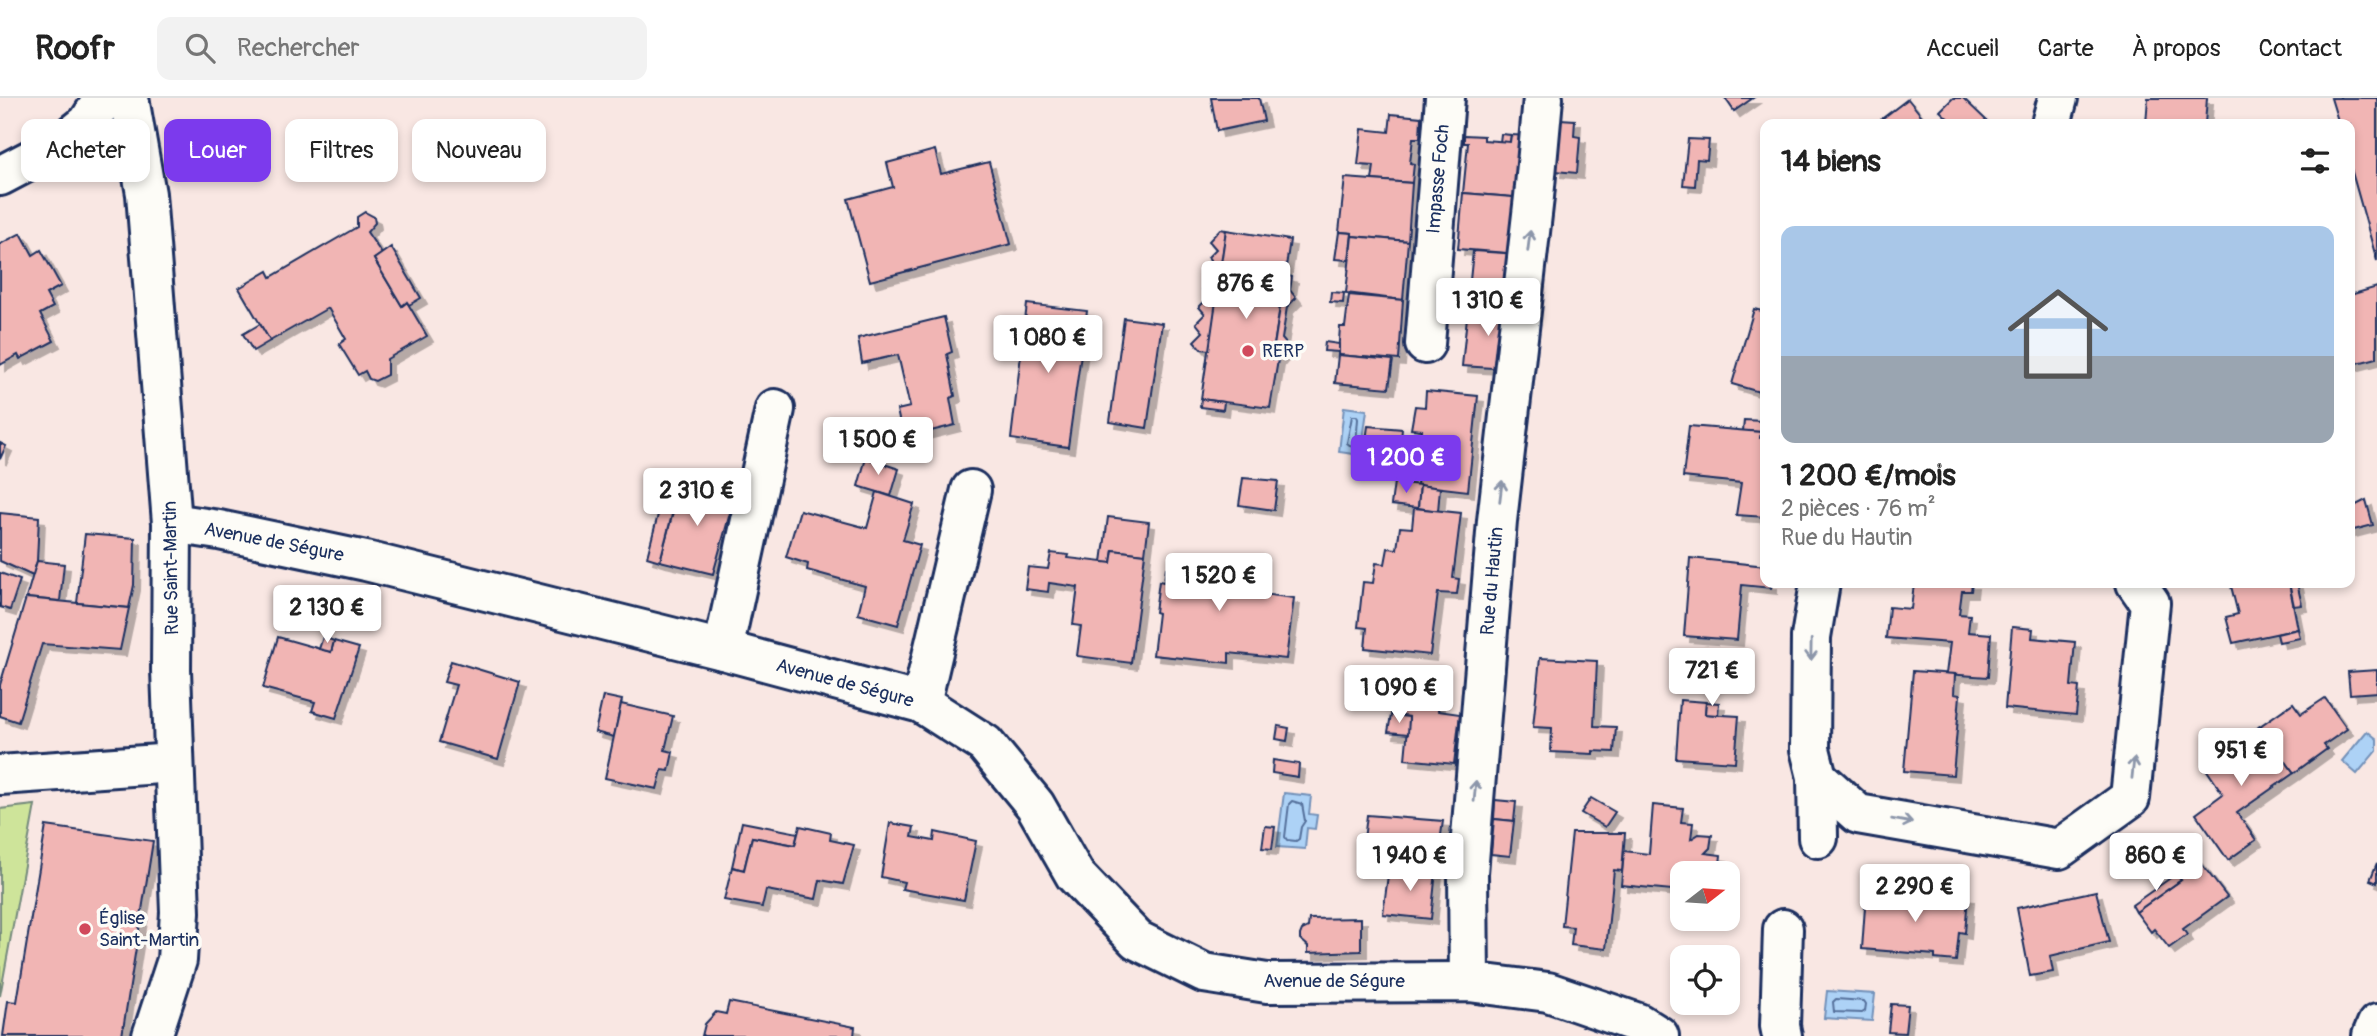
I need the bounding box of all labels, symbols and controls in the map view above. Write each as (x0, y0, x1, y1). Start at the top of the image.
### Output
search box (157, 17, 647, 80)
text: Roofr (35, 28, 115, 69)
icon: search (181, 29, 219, 67)
text: Rechercher (237, 32, 360, 64)
text: Accueil (1926, 34, 2000, 63)
text: Carte (2038, 34, 2094, 63)
text: À propos (2132, 34, 2221, 63)
text: Contact (2259, 34, 2342, 63)
chip: Acheter (21, 119, 150, 182)
chip: Louer (164, 119, 271, 182)
chip: Filtres (285, 119, 398, 182)
chip: Nouveau (412, 119, 546, 182)
street label: Impasse Foch (1421, 123, 1455, 235)
icon: filters (2296, 142, 2334, 180)
text: 14 biens (1781, 143, 1881, 180)
one-way arrow (1523, 230, 1536, 253)
pin: 876 € (1197, 262, 1295, 321)
text: 876 € (1217, 269, 1275, 298)
icon: home (1995, 271, 2121, 397)
pin: 1 310 € (1423, 278, 1553, 338)
text: 1 310 € (1452, 286, 1524, 315)
pin: 1 080 € (983, 316, 1113, 375)
text: 1 080 € (1009, 323, 1087, 352)
place label: RERP (1262, 339, 1304, 363)
marker: RERP (1240, 343, 1256, 359)
pin: 1 500 € (813, 418, 943, 477)
text: 1 500 € (839, 425, 917, 454)
pin: 1 200 € (1341, 436, 1471, 495)
text: 1 200 € (1367, 443, 1445, 472)
text: 1 200 €/mois (1781, 457, 1956, 494)
pin: 2 310 € (632, 468, 762, 528)
text: 2 310 € (659, 476, 735, 505)
one-way arrow (1494, 480, 1507, 503)
text: 2 pièces · 76 m² (1781, 494, 1936, 523)
street label: Rue Saint-Martin (158, 501, 184, 635)
street label: Avenue de Ségure (202, 517, 346, 567)
text: Rue du Hautin (1781, 523, 1913, 552)
street label: Rue du Hautin (1475, 526, 1509, 636)
pin: 1 520 € (1154, 554, 1284, 613)
text: 1 520 € (1181, 561, 1257, 590)
pin: 2 130 € (262, 586, 392, 645)
text: 2 130 € (289, 593, 365, 622)
one-way arrow (1804, 639, 1818, 662)
pin: 721 € (1663, 648, 1761, 708)
street label: Avenue de Ségure (774, 653, 917, 713)
text: 721 € (1685, 656, 1739, 685)
pin: 1 090 € (1334, 666, 1464, 725)
text: 1 090 € (1360, 673, 1438, 702)
pin: 951 € (2192, 728, 2290, 788)
text: 951 € (2214, 736, 2268, 765)
one-way arrow (2127, 757, 2140, 780)
one-way arrow (1469, 780, 1482, 803)
one-way arrow (1890, 815, 1913, 829)
pin: 1 940 € (1345, 834, 1475, 893)
pin: 860 € (2107, 834, 2205, 893)
text: 1 940 € (1372, 841, 1448, 870)
text: 860 € (2126, 841, 2186, 870)
north arrow (1670, 861, 1740, 931)
map controls (1670, 861, 1740, 1015)
pin: 2 290 € (1850, 864, 1980, 924)
text: 2 290 € (1876, 872, 1954, 901)
place label: Église Saint-Martin (99, 906, 199, 952)
marker: Église Saint-Martin (77, 921, 93, 937)
button: locate (1670, 945, 1740, 1015)
street label: Avenue de Ségure (1263, 969, 1405, 993)

